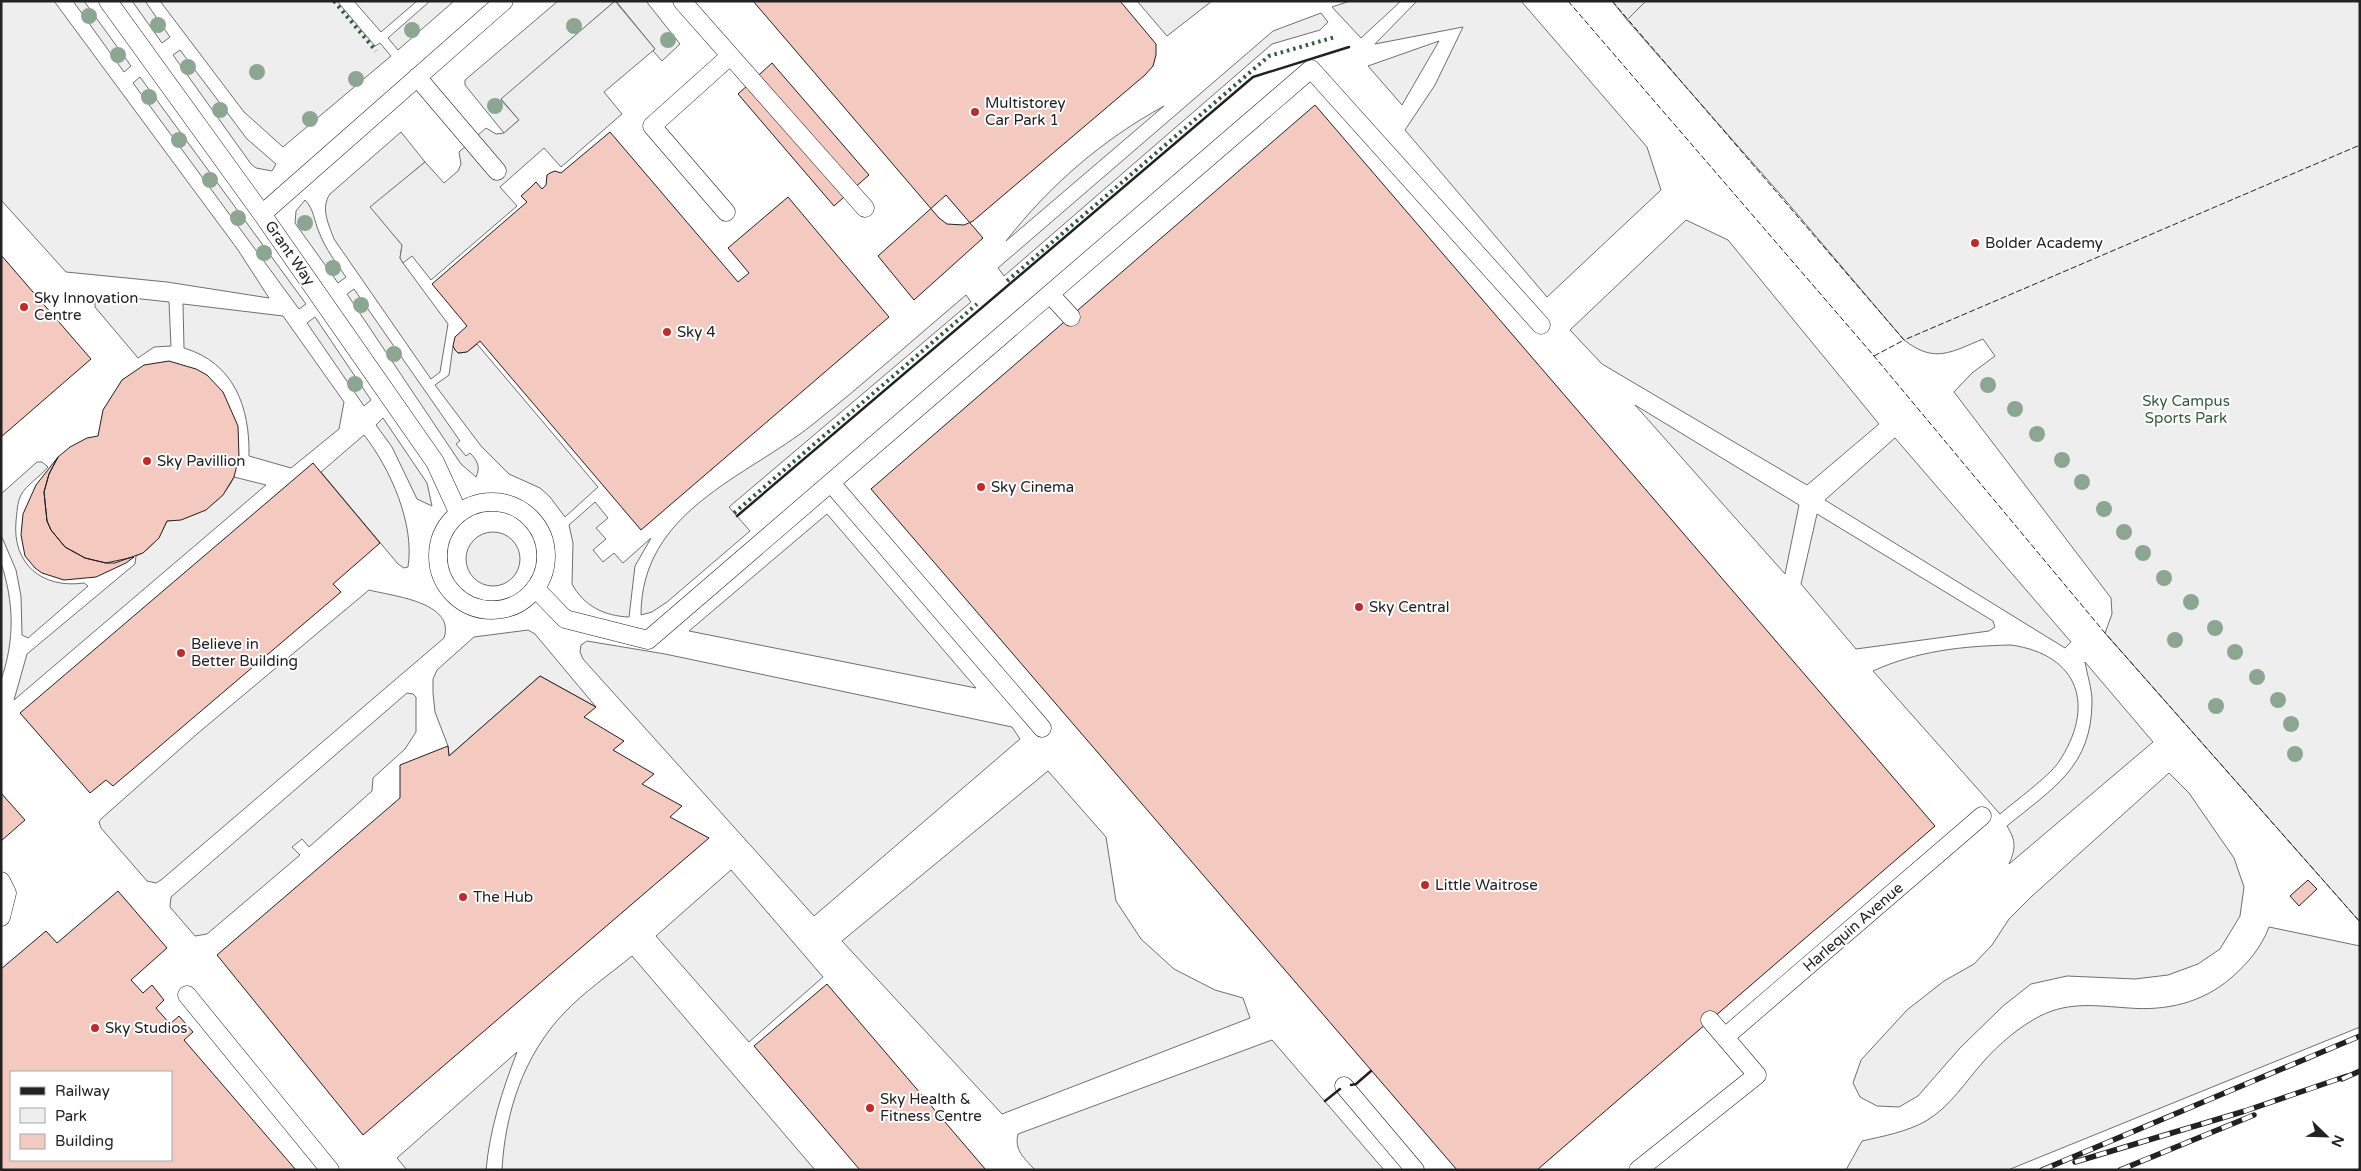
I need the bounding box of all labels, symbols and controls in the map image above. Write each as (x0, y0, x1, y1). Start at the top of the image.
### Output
place label: Multistorey Car Park 1 (985, 94, 1066, 129)
marker: Multistorey Car Park 1 (969, 106, 981, 118)
street label: Grant Way (261, 217, 319, 289)
place label: Bolder Academy (1985, 234, 2103, 252)
marker: Bolder Academy (1969, 237, 1981, 249)
place label: Sky Innovation Centre (34, 289, 139, 324)
marker: Sky Innovation Centre (18, 301, 30, 313)
place label: Sky 4 (677, 323, 716, 341)
marker: Sky 4 (661, 326, 673, 338)
park label: Sky Campus Sports Park (2142, 392, 2230, 427)
place label: Sky Pavillion (157, 452, 245, 470)
marker: Sky Pavillion (141, 455, 153, 467)
place label: Sky Cinema (991, 478, 1074, 496)
marker: Sky Cinema (975, 481, 987, 493)
place label: Sky Central (1369, 598, 1450, 616)
marker: Sky Central (1353, 601, 1365, 613)
place label: Believe in Better Building (191, 635, 298, 670)
marker: Believe in Better Building (175, 647, 187, 659)
place label: Little Waitrose (1435, 876, 1538, 894)
marker: Little Waitrose (1419, 879, 1431, 891)
street label: Harlequin Avenue (1799, 879, 1907, 975)
place label: The Hub (473, 888, 533, 906)
marker: The Hub (457, 891, 469, 903)
place label: Sky Studios (105, 1019, 188, 1037)
marker: Sky Studios (89, 1022, 101, 1034)
legend (10, 1071, 172, 1161)
text: Railway (55, 1082, 110, 1100)
place label: Sky Health & Fitness Centre (880, 1090, 982, 1125)
marker: Sky Health & Fitness Centre (864, 1102, 876, 1114)
text: Park (55, 1107, 87, 1125)
north arrow (2301, 1111, 2351, 1161)
text: Building (55, 1132, 114, 1150)
text: N (2327, 1132, 2348, 1149)

